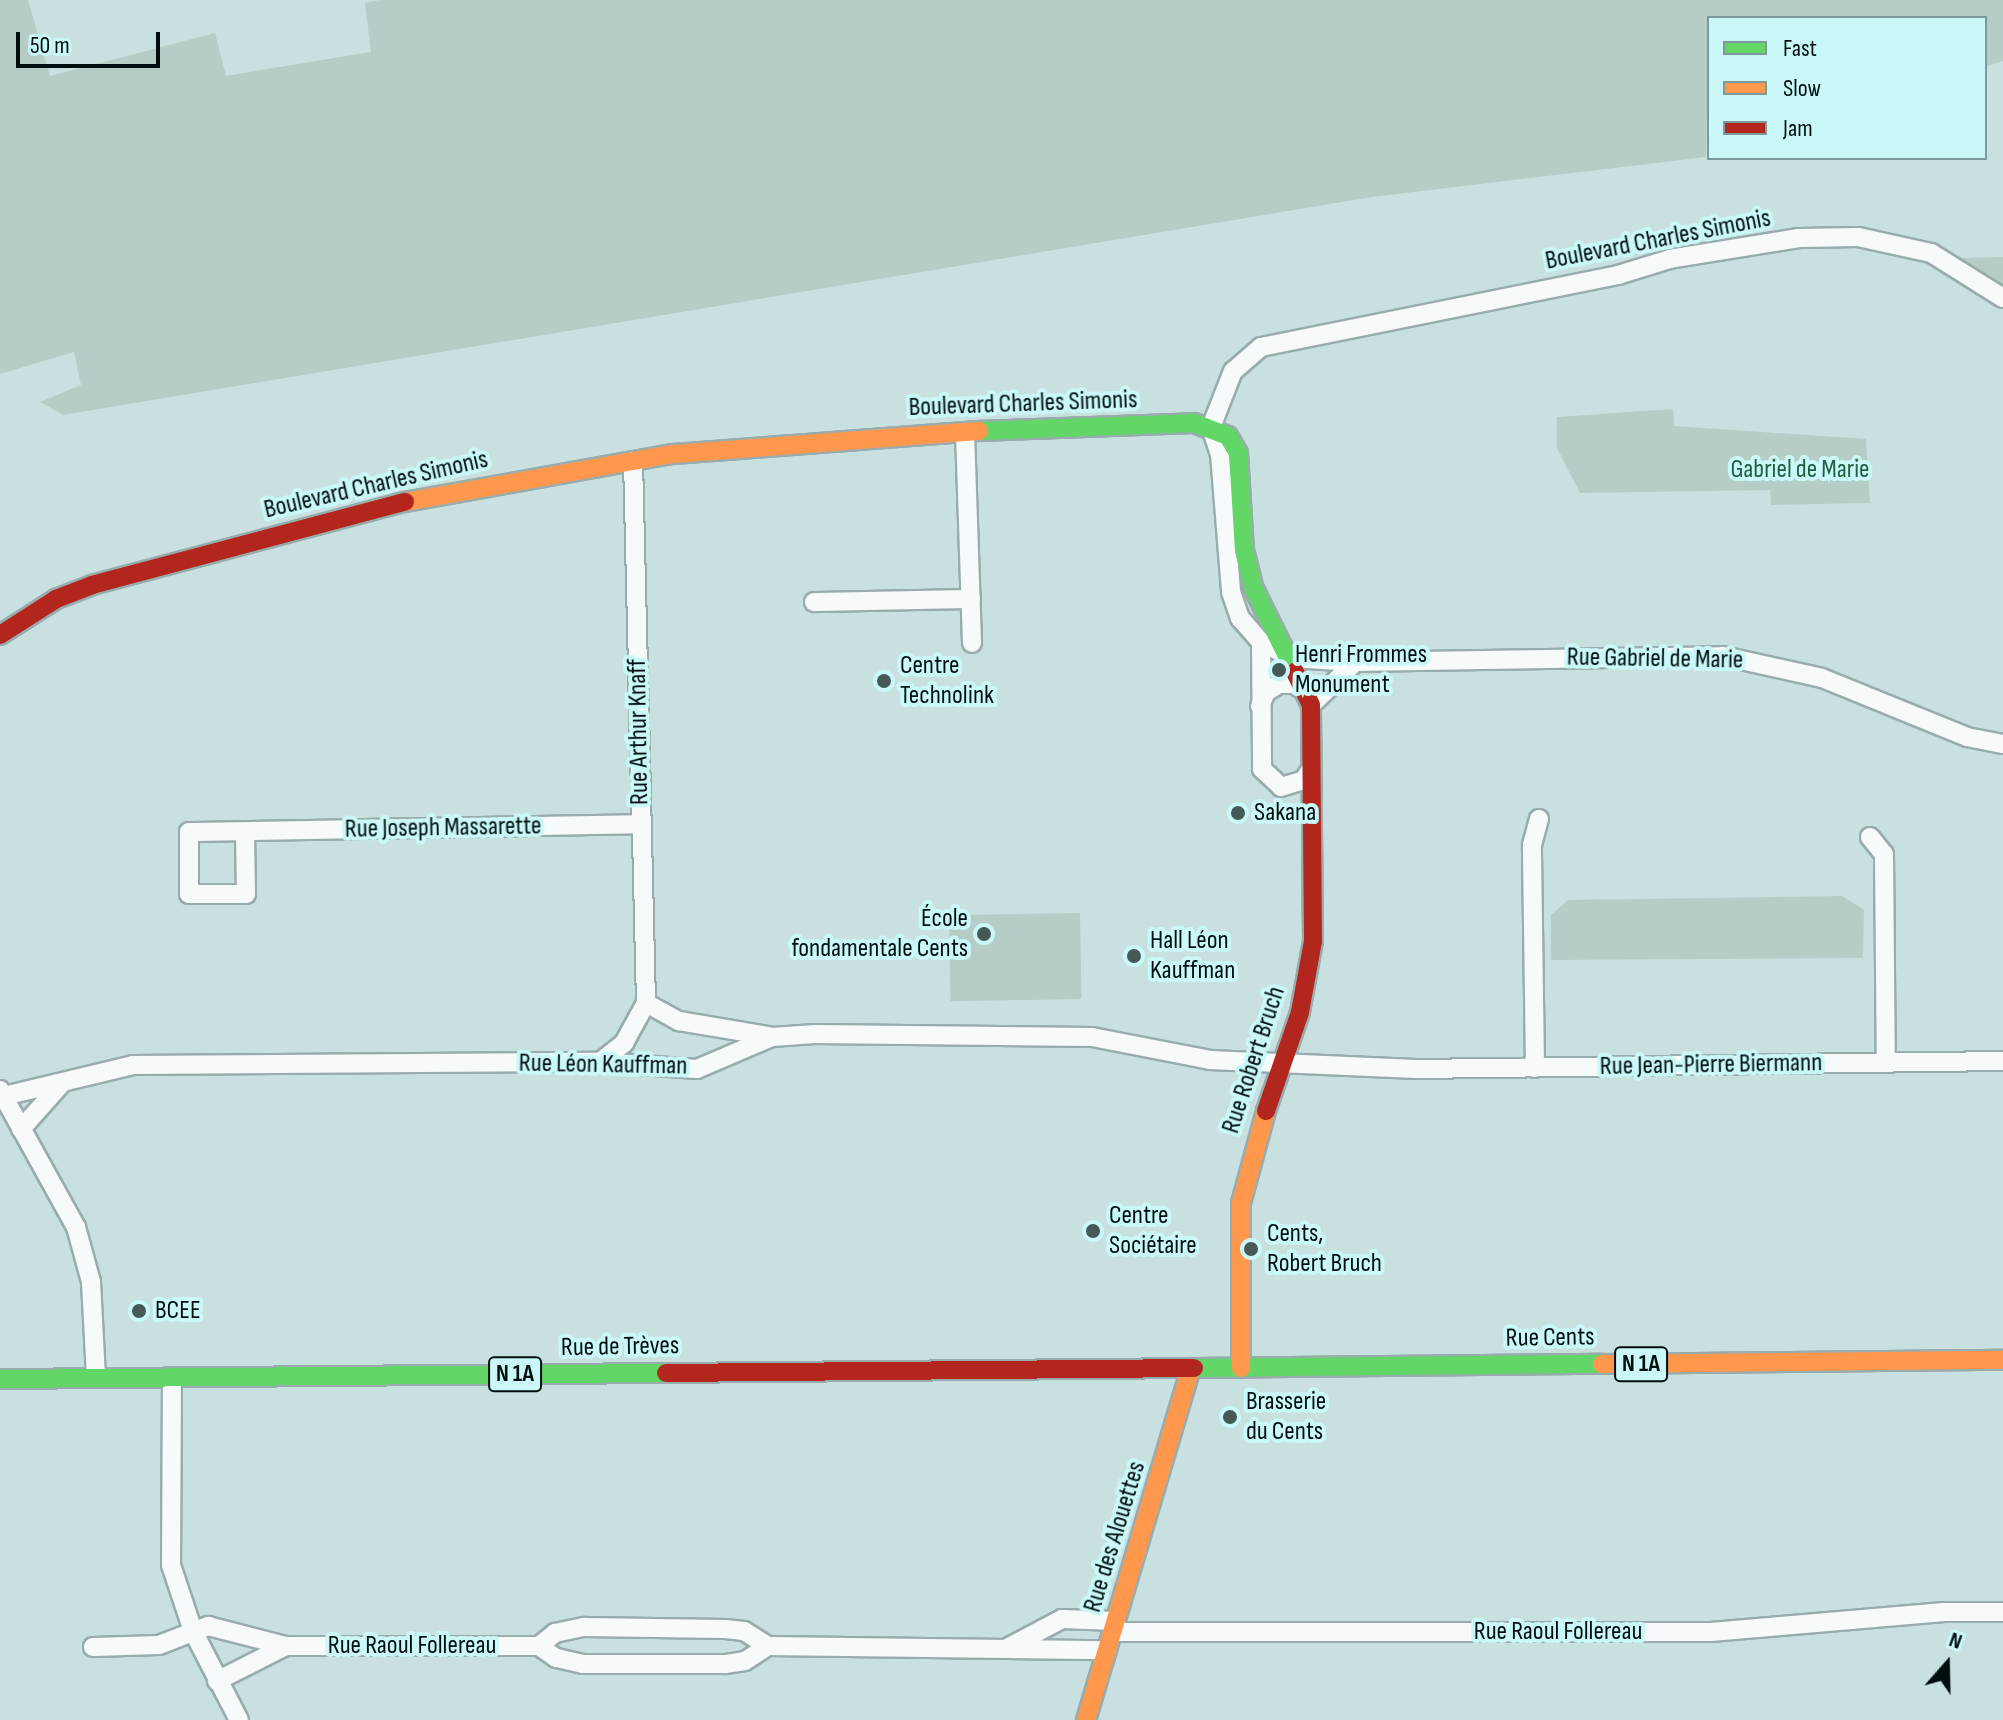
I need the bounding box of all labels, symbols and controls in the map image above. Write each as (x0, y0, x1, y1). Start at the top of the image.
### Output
scale bar (20, 16, 164, 66)
legend (1707, 16, 1987, 160)
text: 50 m (30, 31, 70, 60)
text: Fast (1783, 34, 1817, 63)
text: Slow (1783, 74, 1821, 103)
text: Jam (1783, 114, 1813, 143)
street label: Boulevard Charles Simonis (1543, 203, 1773, 277)
street label: Boulevard Charles Simonis (908, 384, 1138, 424)
street label: Boulevard Charles Simonis (261, 444, 491, 526)
park label: Gabriel de Marie (1731, 454, 1869, 486)
place label: Henri Frommes Monument (1295, 639, 1427, 700)
street label: Rue Gabriel de Marie (1567, 642, 1743, 676)
place label: Centre Technolink (900, 650, 994, 712)
street label: Rue Arthur Knaff (622, 659, 656, 805)
marker: Henri Frommes Monument (1270, 661, 1288, 679)
marker: Centre Technolink (875, 672, 893, 690)
place label: Sakana (1254, 797, 1316, 829)
marker: Sakana (1229, 804, 1247, 822)
street label: Rue Joseph Massarette (344, 811, 542, 845)
place label: École fondamentale Cents (791, 903, 968, 964)
marker: École fondamentale Cents (975, 925, 993, 943)
place label: Hall Léon Kauffman (1150, 925, 1235, 986)
marker: Hall Léon Kauffman (1125, 947, 1143, 965)
street label: Rue Robert Bruch (1216, 983, 1292, 1137)
street label: Rue Jean-Pierre Biermann (1599, 1047, 1823, 1083)
street label: Rue Léon Kauffman (518, 1048, 688, 1082)
place label: Centre Sociétaire (1109, 1200, 1197, 1262)
place label: Cents, Robert Bruch (1267, 1218, 1382, 1280)
marker: Centre Sociétaire (1084, 1222, 1102, 1240)
marker: Cents, Robert Bruch (1242, 1240, 1260, 1258)
place label: BCEE (155, 1295, 201, 1327)
marker: BCEE (130, 1302, 148, 1320)
street label: Rue Cents (1505, 1322, 1595, 1354)
street label: Rue de Trèves (560, 1330, 680, 1364)
road number: N 1A (1613, 1344, 1669, 1384)
road number: N 1A (487, 1354, 543, 1394)
place label: Brasserie du Cents (1246, 1386, 1326, 1448)
marker: Brasserie du Cents (1221, 1408, 1239, 1426)
street label: Rue des Alouettes (1077, 1458, 1153, 1616)
street label: Rue Raoul Follereau (1474, 1616, 1642, 1648)
north arrow (1907, 1624, 1987, 1704)
text: N (1945, 1626, 1966, 1656)
street label: Rue Raoul Follereau (328, 1630, 496, 1662)

